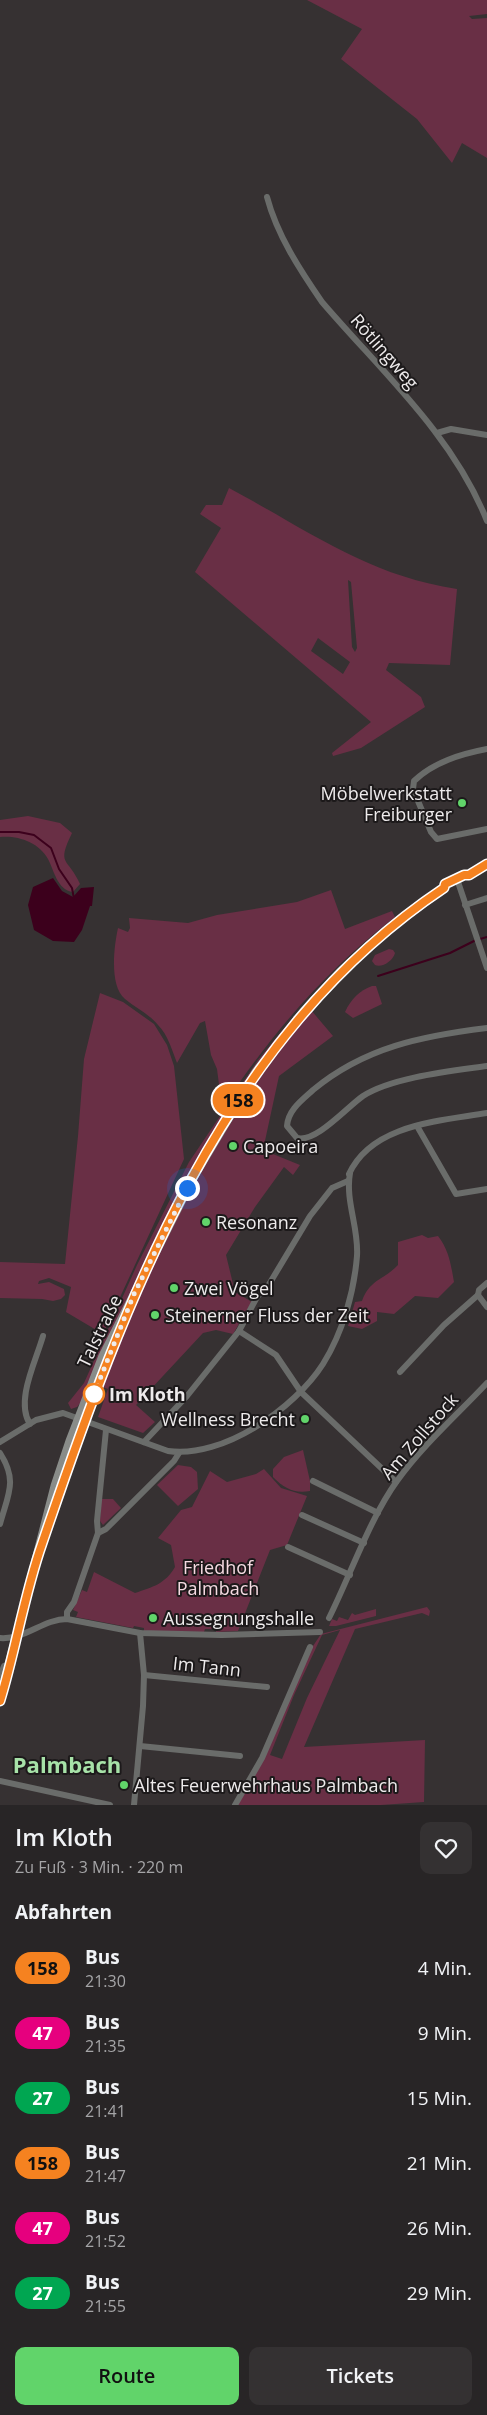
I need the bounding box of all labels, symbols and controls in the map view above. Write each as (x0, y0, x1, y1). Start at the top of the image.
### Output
street label: Rötlingweg (346, 308, 424, 394)
place label: Möbelwerkstatt Freiburger (321, 781, 453, 826)
marker: Möbelwerkstatt Freiburger (456, 797, 468, 809)
line badge: 158 (209, 1084, 267, 1116)
text: 158 (223, 1088, 253, 1112)
place label: Capoeira (243, 1134, 318, 1158)
marker: Capoeira (227, 1140, 239, 1152)
your location (175, 1176, 200, 1201)
place label: Resonanz (216, 1210, 297, 1234)
marker: Resonanz (200, 1216, 212, 1228)
place label: Zwei Vögel (184, 1276, 274, 1300)
marker: Zwei Vögel (168, 1282, 180, 1294)
street label: Talstraße (71, 1291, 127, 1371)
place label: Steinerner Fluss der Zeit (165, 1303, 369, 1327)
marker: Steinerner Fluss der Zeit (149, 1309, 161, 1321)
place label: Im Kloth (109, 1382, 186, 1406)
marker: Im Kloth (83, 1383, 105, 1405)
street label: Am Zollstock (375, 1387, 463, 1484)
place label: Wellness Brecht (161, 1407, 295, 1431)
marker: Wellness Brecht (299, 1413, 311, 1425)
park label: Friedhof Palmbach (177, 1555, 259, 1600)
place label: Aussegnungshalle (163, 1606, 314, 1630)
marker: Aussegnungshalle (147, 1612, 159, 1624)
street label: Im Tann (172, 1650, 242, 1682)
district label: Palmbach (13, 1749, 121, 1779)
place label: Altes Feuerwehrhaus Palmbach (134, 1773, 398, 1797)
marker: Altes Feuerwehrhaus Palmbach (118, 1779, 130, 1791)
text: Im Kloth (15, 1820, 113, 1853)
button: heart (420, 1822, 472, 1874)
text: Zu Fuß · 3 Min. · 220 m (15, 1856, 183, 1878)
text: Abfahrten (15, 1899, 112, 1925)
text: Bus (85, 1944, 120, 1970)
text: 4 Min. (418, 1955, 472, 1981)
text: 158 (27, 1956, 58, 1980)
text: 21:30 (85, 1970, 126, 1992)
text: Bus (85, 2009, 120, 2035)
text: 9 Min. (418, 2020, 472, 2046)
text: 47 (32, 2021, 53, 2045)
text: 21:35 (85, 2035, 126, 2057)
text: Bus (85, 2074, 120, 2100)
text: 15 Min. (407, 2085, 472, 2111)
text: 27 (32, 2086, 53, 2110)
text: 21:41 (85, 2100, 126, 2122)
text: Bus (85, 2139, 120, 2165)
text: 21 Min. (407, 2150, 472, 2176)
text: 158 (27, 2151, 58, 2175)
text: 21:47 (85, 2165, 126, 2187)
text: Bus (85, 2204, 120, 2230)
text: 26 Min. (407, 2215, 472, 2241)
text: 47 (32, 2216, 53, 2240)
text: 21:52 (85, 2230, 126, 2252)
text: Bus (85, 2269, 120, 2295)
text: 29 Min. (407, 2280, 472, 2306)
text: 27 (32, 2281, 53, 2305)
text: 21:55 (85, 2295, 126, 2317)
button: Route (15, 2347, 239, 2405)
button: Tickets (249, 2347, 472, 2405)

